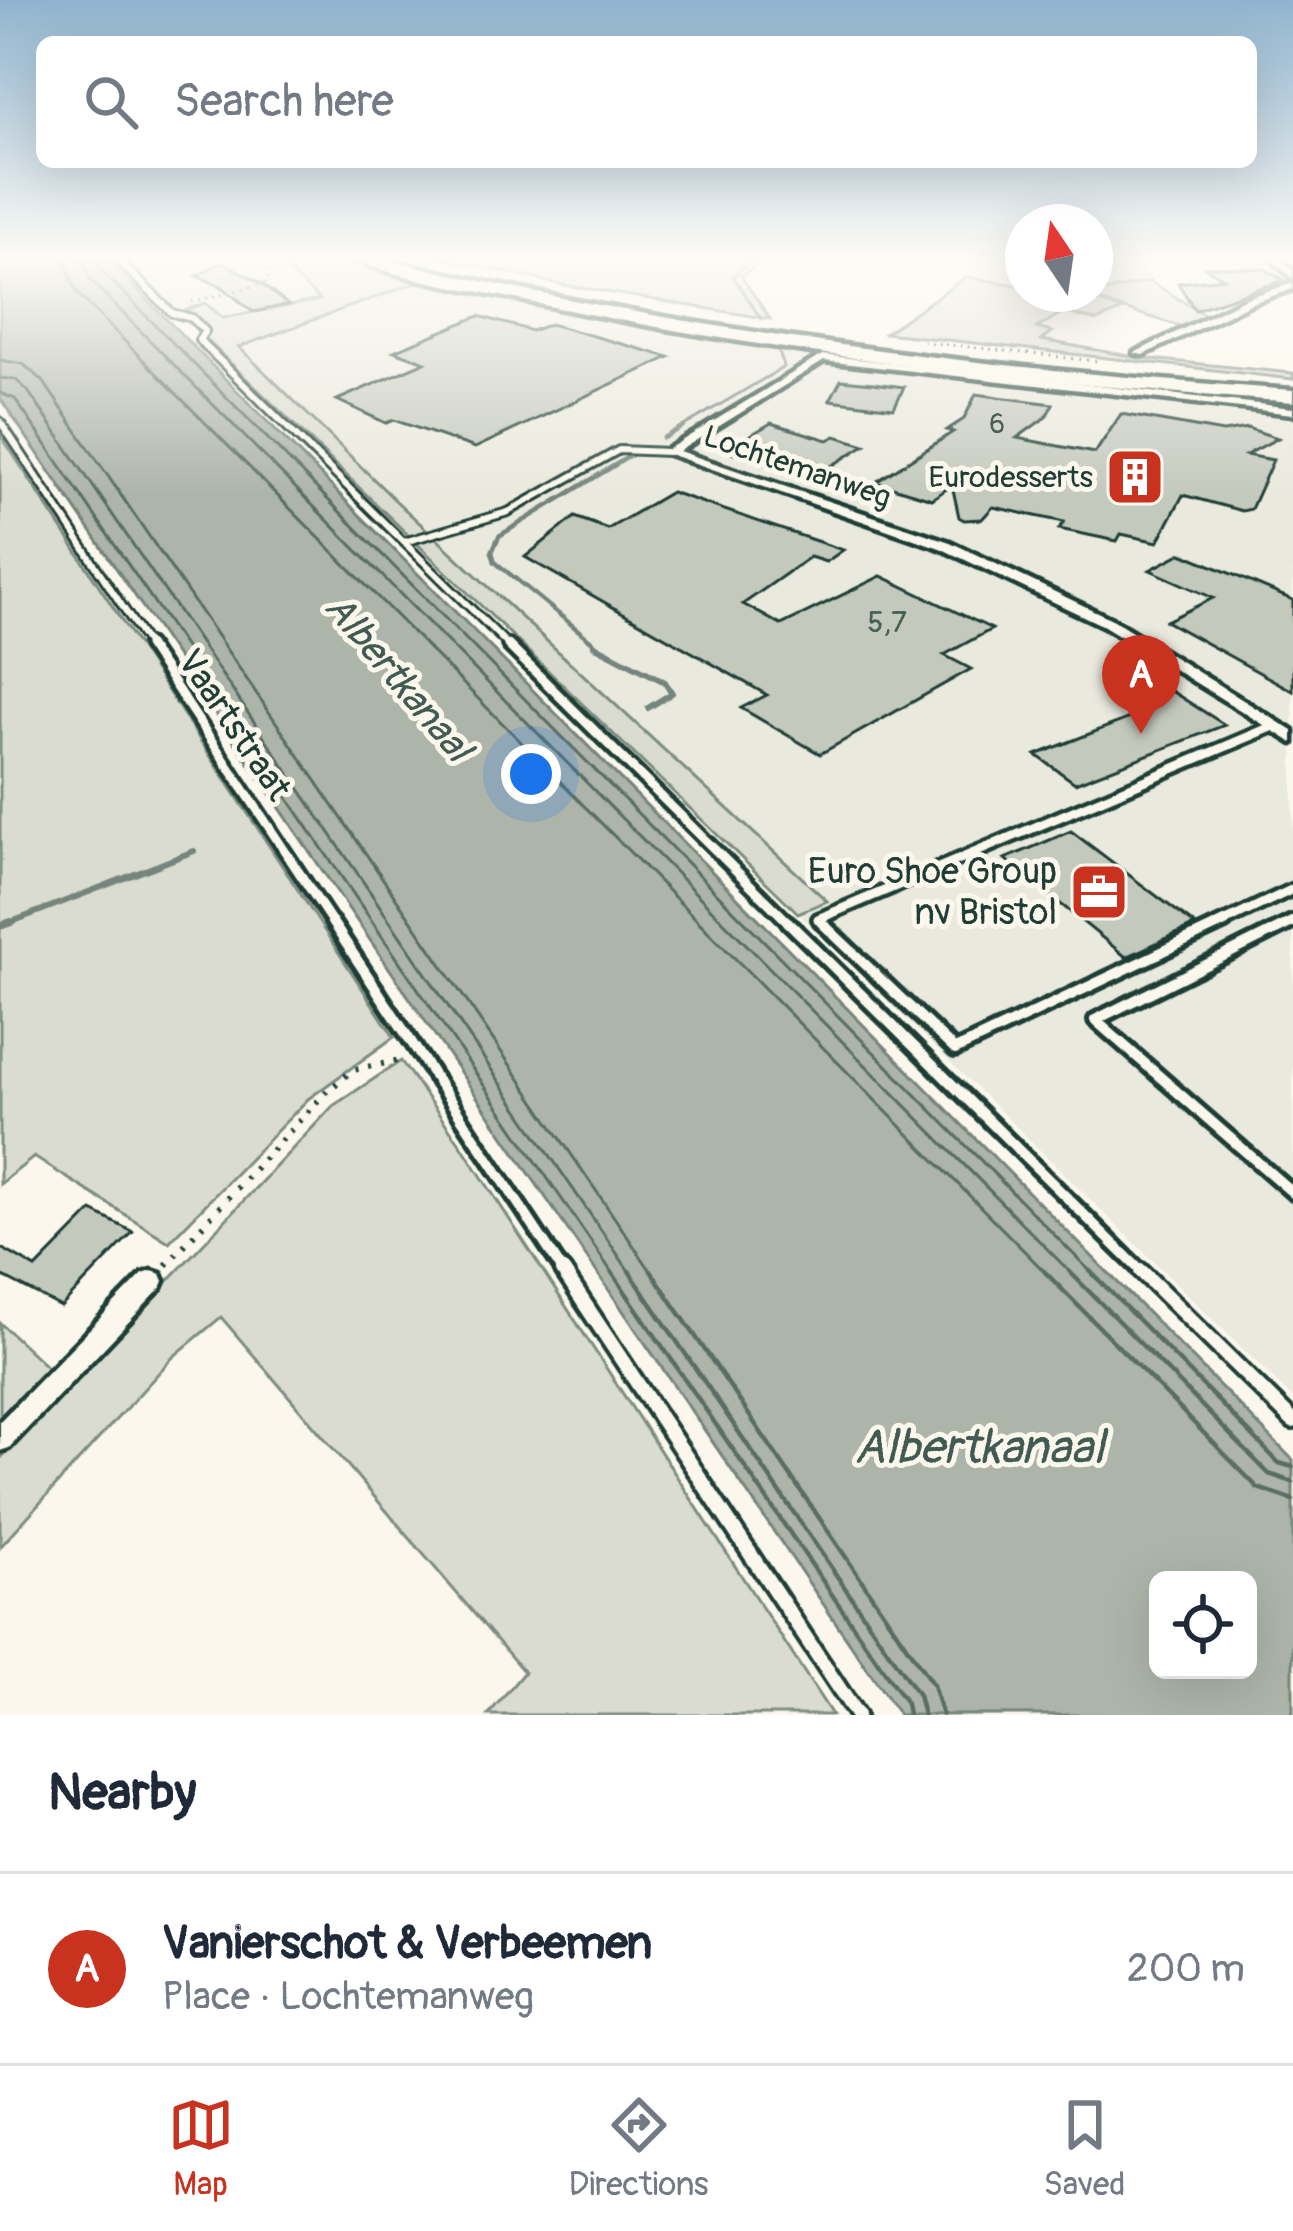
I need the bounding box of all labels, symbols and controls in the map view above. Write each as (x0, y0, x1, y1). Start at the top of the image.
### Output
search box (36, 36, 1257, 168)
icon: search (78, 69, 144, 135)
text: Search here (174, 74, 394, 130)
north arrow (1005, 204, 1113, 312)
house number: 6 (989, 408, 1005, 441)
street label: Lochtemanweg (698, 418, 896, 516)
building icon: Eurodesserts (1104, 446, 1166, 508)
place label: Eurodesserts (928, 459, 1093, 496)
water label: Albertkanaal (314, 584, 485, 775)
house number: 5,7 (867, 604, 907, 641)
pin: A (1102, 635, 1180, 734)
street label: Vaartstraat (167, 641, 301, 810)
your location (501, 744, 561, 804)
place label: Euro Shoe Group nv Bristol (808, 849, 1057, 935)
office icon: Euro Shoe Group nv Bristol (1068, 861, 1130, 923)
water label: Albertkanaal (854, 1418, 1109, 1478)
map controls (1149, 1571, 1257, 1679)
button: locate (1149, 1571, 1257, 1679)
text: Nearby (48, 1761, 196, 1825)
text: Vanierschot & Verbeemen (162, 1916, 652, 1972)
text: A (74, 1944, 100, 1993)
text: 200 m (1127, 1944, 1245, 1993)
text: Place · Lochtemanweg (162, 1972, 534, 2021)
tab: Map (168, 2092, 234, 2205)
tab: Directions (569, 2092, 709, 2205)
tab: Saved (1044, 2092, 1125, 2205)

